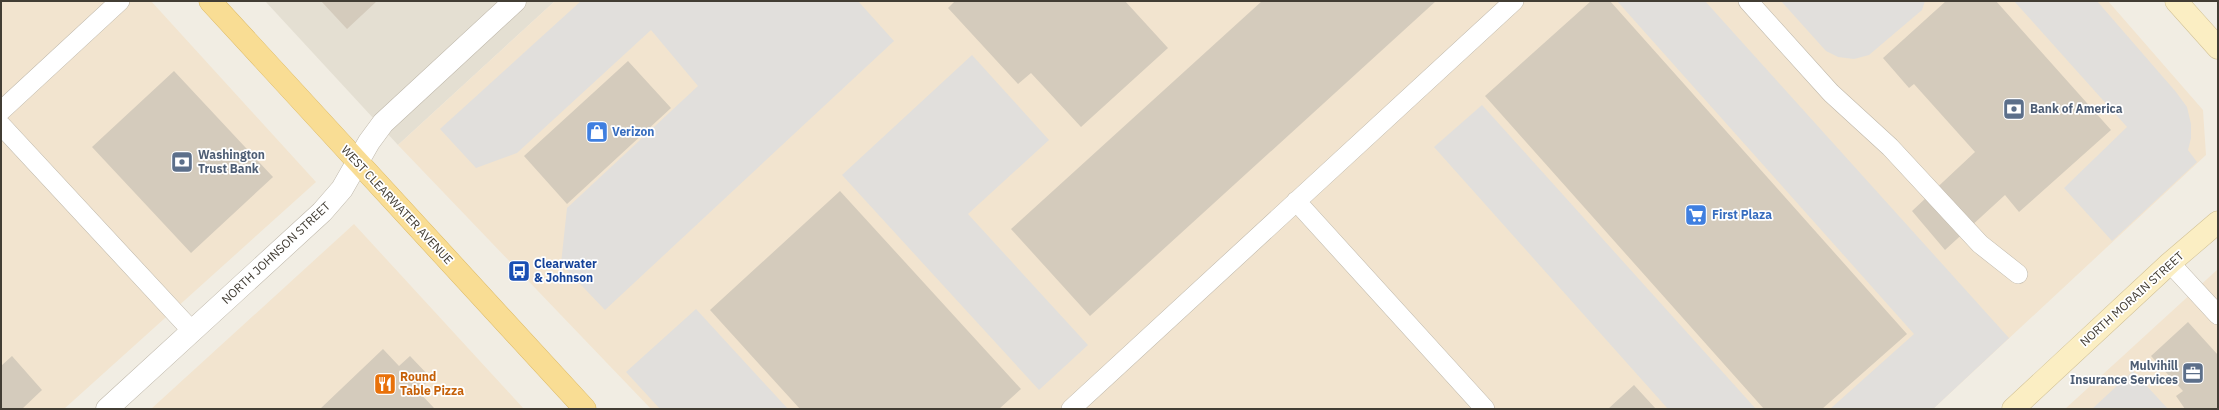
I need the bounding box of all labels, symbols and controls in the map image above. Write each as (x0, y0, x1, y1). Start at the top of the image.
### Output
bank icon: Bank of America (2001, 96, 2027, 122)
place label: Bank of America (2030, 101, 2123, 116)
shop icon: Verizon (584, 119, 610, 145)
place label: Verizon (612, 124, 654, 139)
street label: WEST CLEARWATER AVENUE (338, 142, 456, 267)
place label: Washington Trust Bank (198, 147, 265, 176)
bank icon: Washington Trust Bank (169, 149, 195, 175)
street label: NORTH JOHNSON STREET (218, 198, 333, 307)
supermarket icon: First Plaza (1683, 202, 1709, 228)
place label: First Plaza (1712, 207, 1772, 222)
street label: NORTH MORAIN STREET (2077, 248, 2187, 349)
place label: Clearwater & Johnson (534, 256, 597, 285)
bus stop icon: Clearwater & Johnson (506, 258, 532, 284)
place label: Mulvihill Insurance Services (2070, 358, 2178, 387)
office icon: Mulvihill Insurance Services (2180, 360, 2206, 386)
place label: Round Table Pizza (400, 369, 464, 398)
restaurant icon: Round Table Pizza (372, 371, 398, 397)

